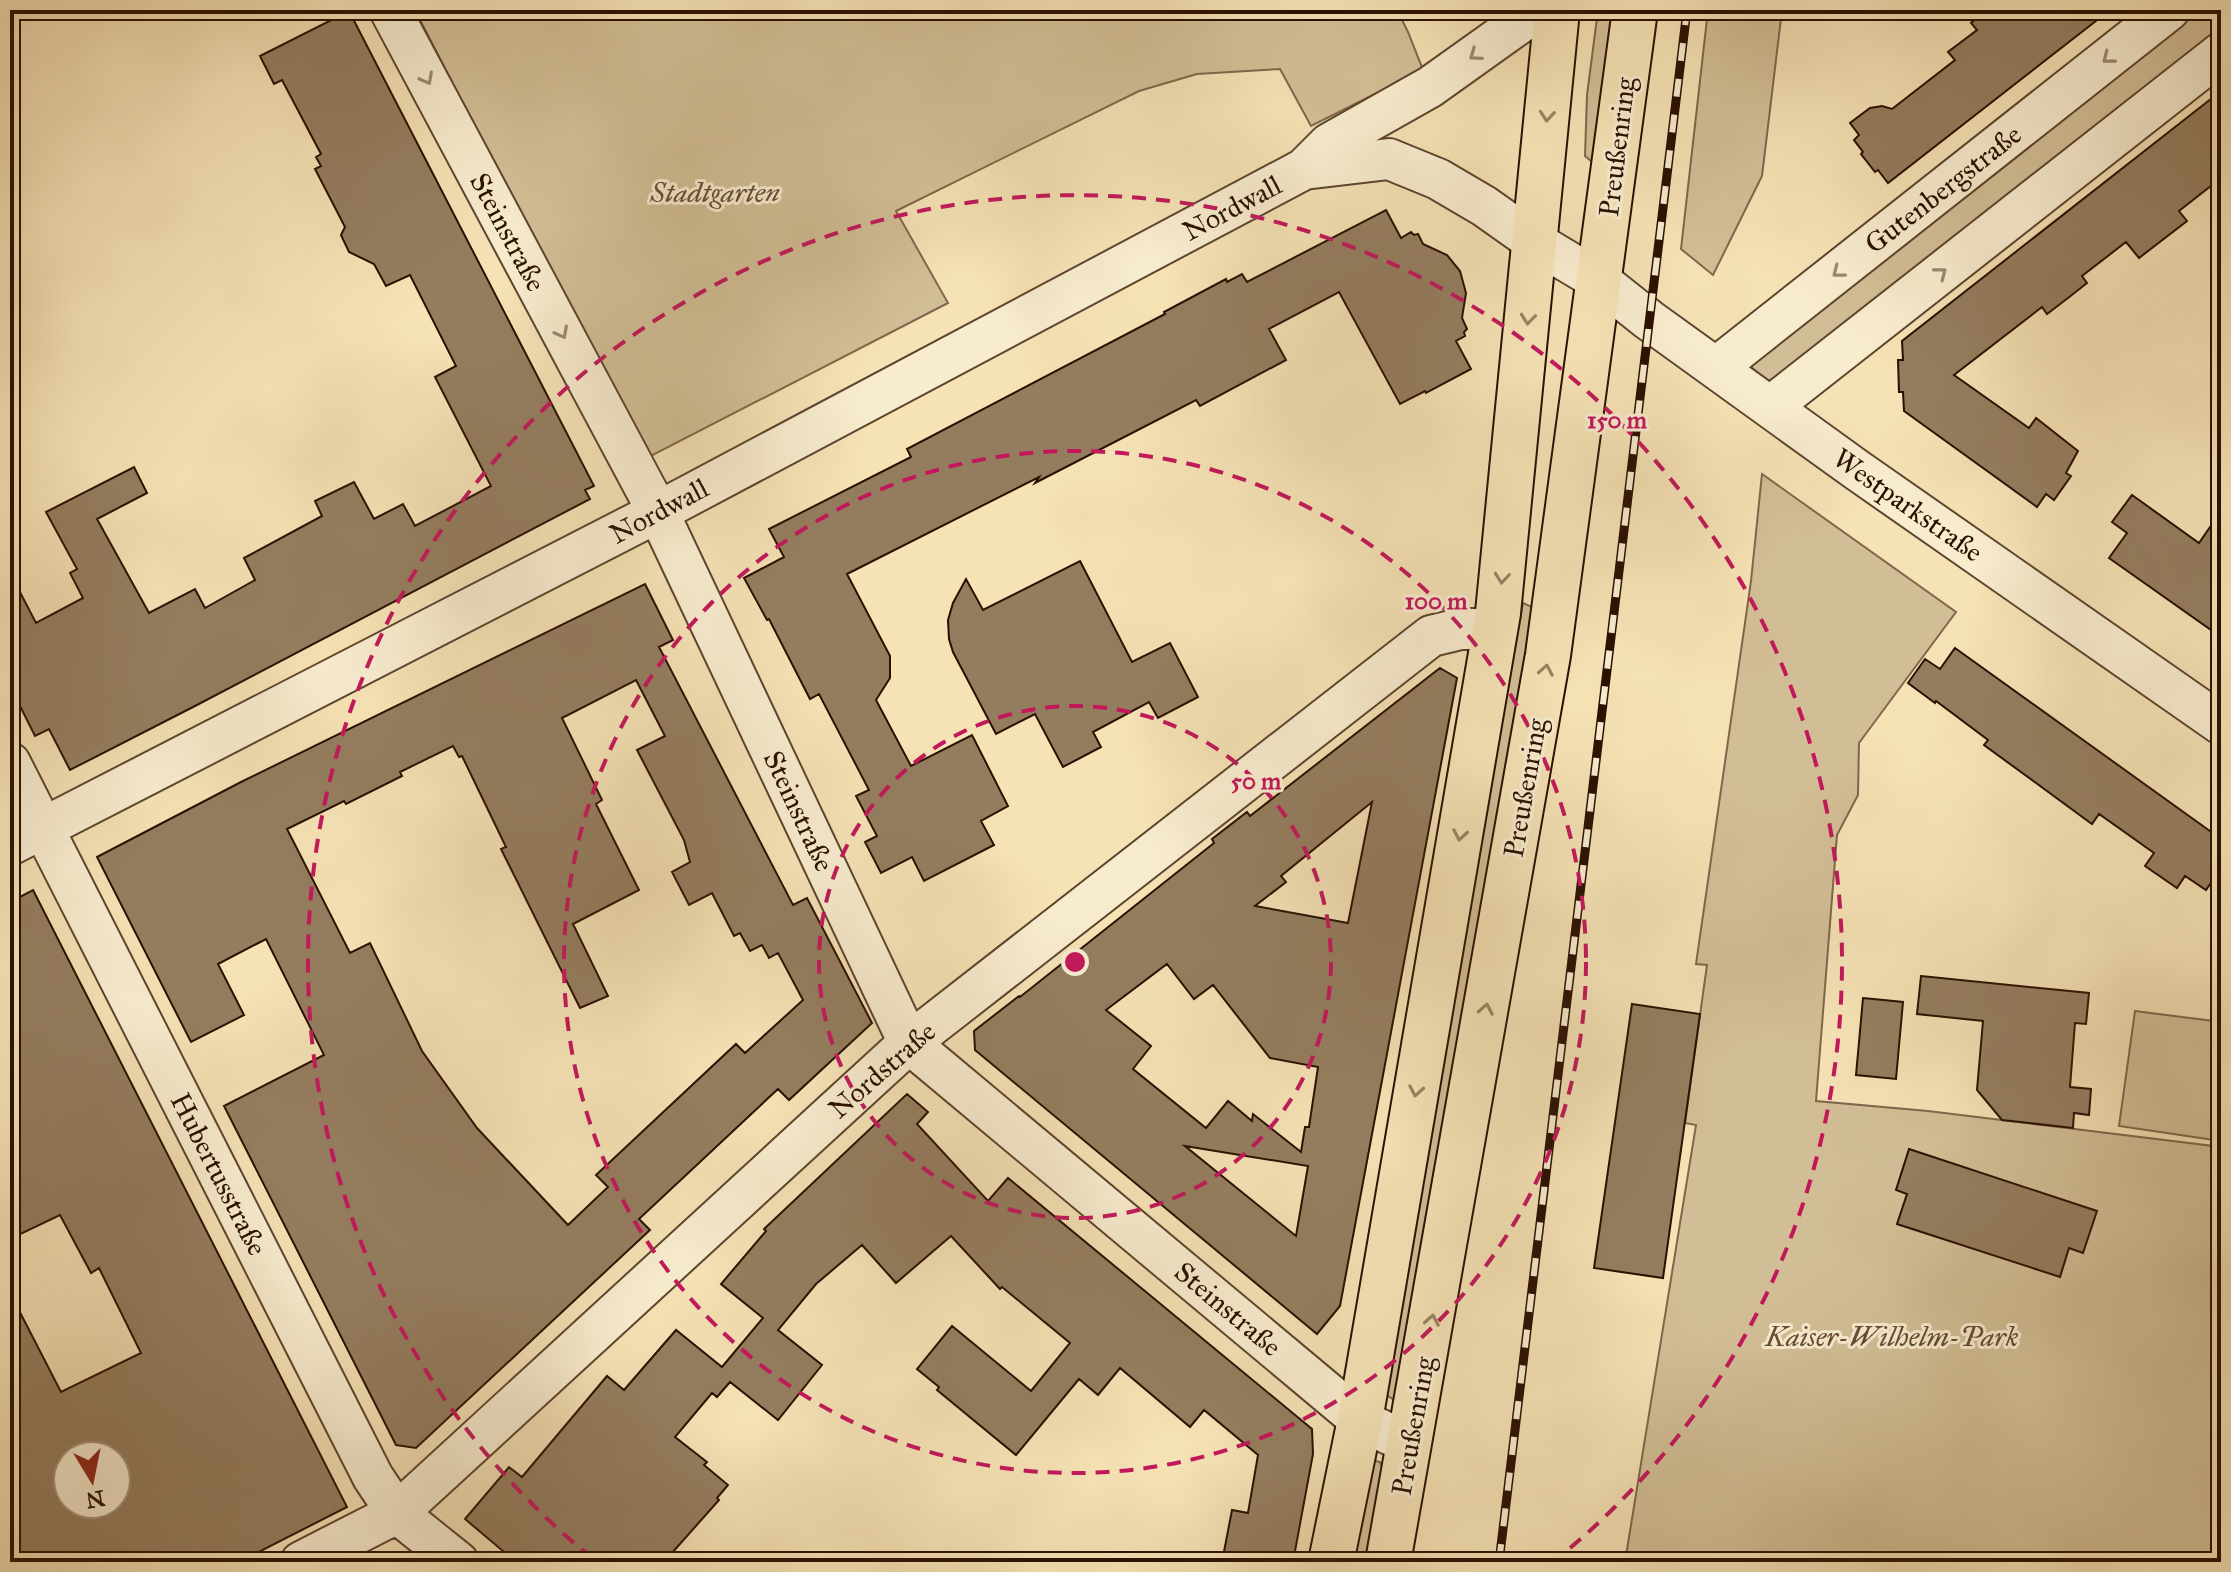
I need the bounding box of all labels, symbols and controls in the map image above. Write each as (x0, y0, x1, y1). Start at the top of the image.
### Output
one-way arrow (1469, 45, 1483, 60)
one-way arrow (2102, 49, 2117, 63)
one-way arrow (417, 70, 432, 85)
street label: Preußenring (1591, 74, 1643, 219)
one-way arrow (1539, 109, 1556, 122)
street label: Gutenbergstraße (1858, 117, 2028, 261)
street label: Steinstraße (462, 167, 554, 297)
street label: Nordwall (1177, 167, 1288, 249)
park label: Stadtgarten (649, 175, 780, 210)
one-way arrow (1832, 263, 1847, 277)
one-way arrow (1932, 268, 1947, 282)
one-way arrow (1519, 313, 1536, 326)
one-way arrow (553, 325, 568, 339)
text: 150 m (1587, 405, 1648, 435)
street label: Westparkstraße (1826, 440, 1990, 570)
street label: Nordwall (604, 470, 715, 552)
one-way arrow (1493, 572, 1510, 585)
text: 100 m (1405, 586, 1468, 616)
one-way arrow (1536, 663, 1553, 677)
street label: Preußenring (1496, 715, 1555, 860)
street label: Steinstraße (756, 745, 842, 877)
text: 50 m (1231, 766, 1282, 796)
one-way arrow (1452, 828, 1469, 842)
centre of rings (1061, 948, 1089, 976)
one-way arrow (1477, 1002, 1494, 1015)
street label: Nordstraße (821, 1014, 943, 1126)
one-way arrow (1409, 1084, 1426, 1098)
street label: Hubertusstraße (163, 1087, 275, 1261)
street label: Steinstraße (1167, 1254, 1289, 1364)
one-way arrow (1422, 1313, 1439, 1327)
park label: Kaiser-Wilhelm-Park (1764, 1319, 2019, 1354)
street label: Preußenring (1384, 1353, 1443, 1498)
north arrow (52, 1440, 132, 1520)
text: N (84, 1484, 107, 1514)

